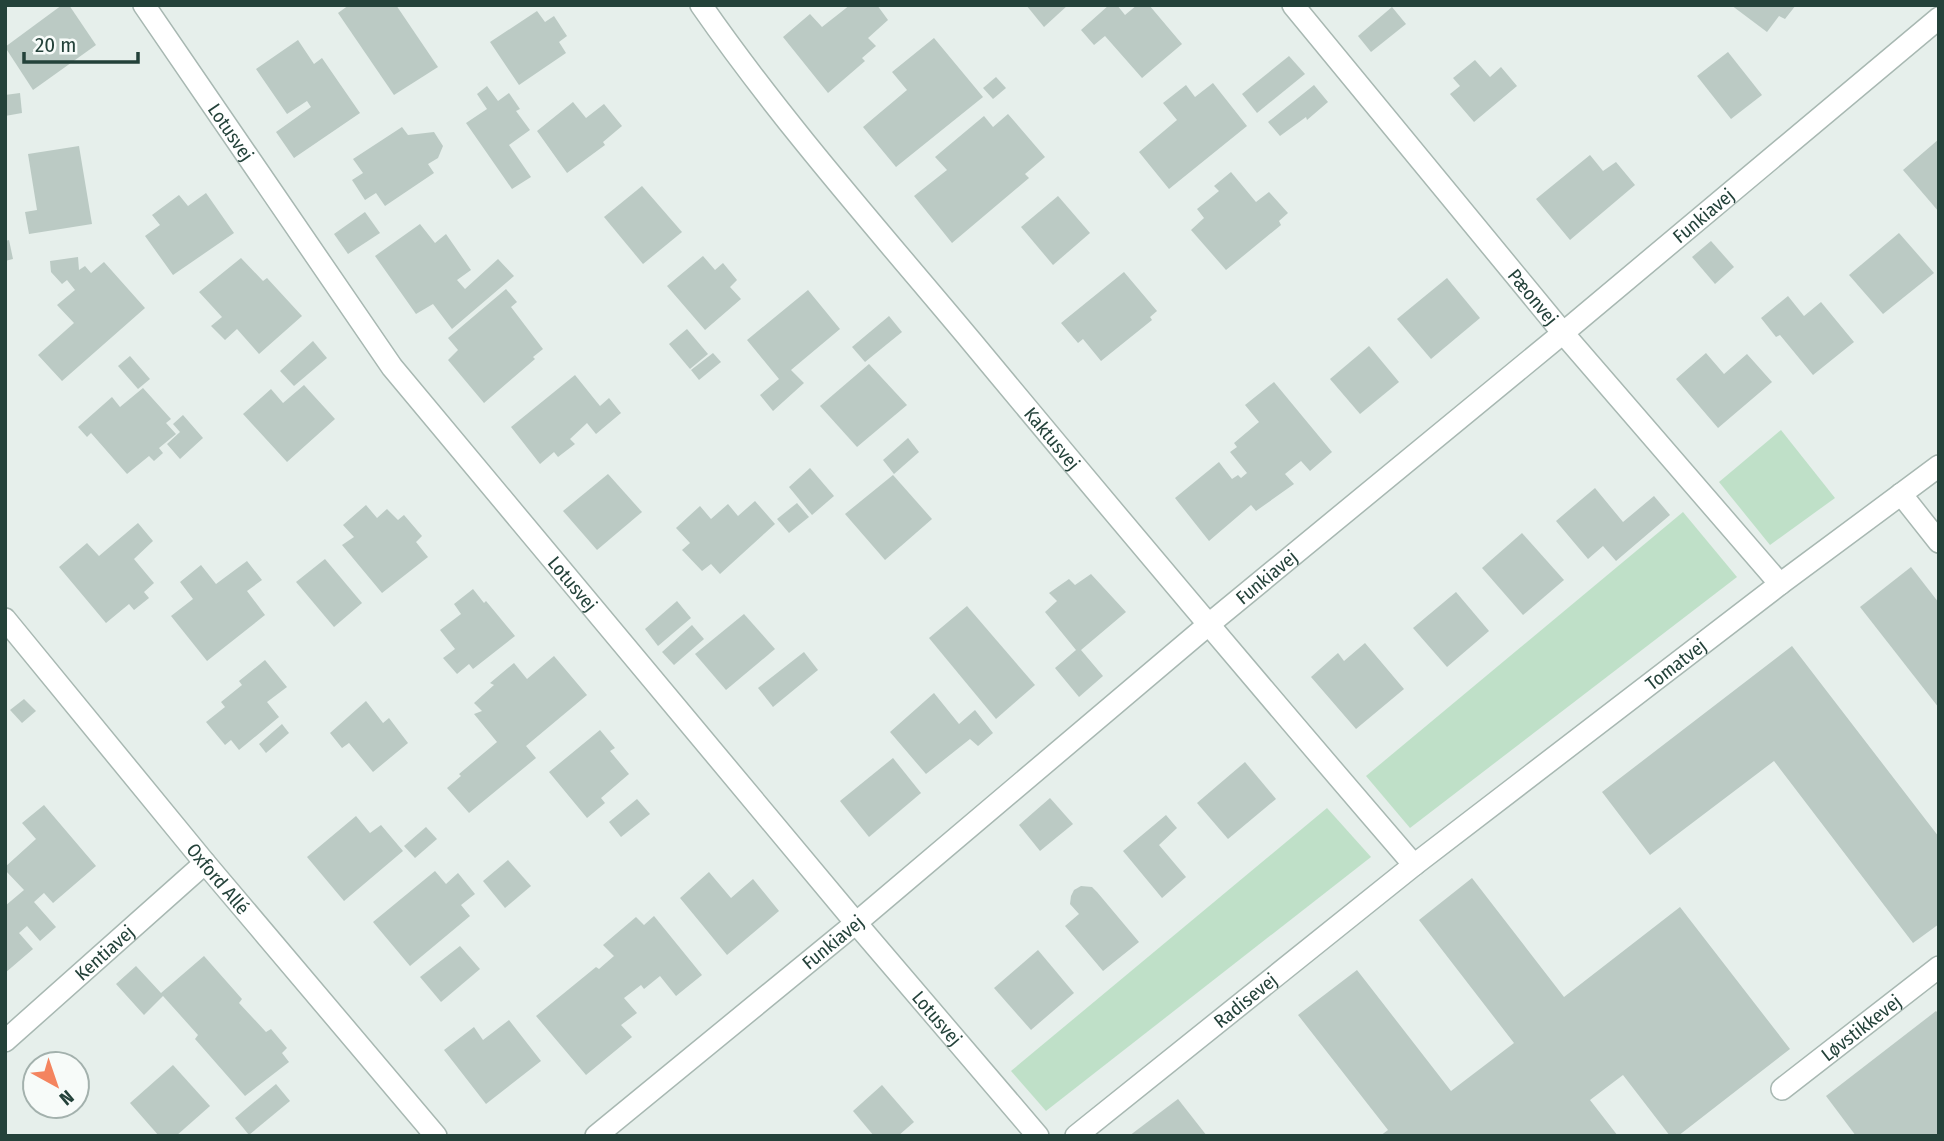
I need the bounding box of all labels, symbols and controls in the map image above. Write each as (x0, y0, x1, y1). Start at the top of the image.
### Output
scale bar (24, 21, 138, 65)
text: 20 m (35, 32, 76, 58)
street label: Lotusvej (203, 99, 259, 165)
street label: Funkiavej (1668, 183, 1739, 248)
street label: Pæonvej (1503, 264, 1563, 330)
street label: Kaktusvej (1020, 402, 1085, 474)
street label: Funkiavej (1231, 545, 1302, 609)
street label: Lotusvej (543, 551, 602, 616)
street label: Tomatvej (1641, 634, 1711, 695)
street label: Oxford Allé (182, 838, 255, 919)
street label: Funkiavej (797, 910, 868, 974)
street label: Kentiavej (70, 920, 139, 985)
street label: Radisevej (1209, 968, 1282, 1033)
street label: Lotusvej (907, 986, 967, 1050)
street label: Løvstikkevej (1816, 989, 1905, 1066)
north arrow (21, 1050, 91, 1120)
text: N (55, 1085, 78, 1110)

